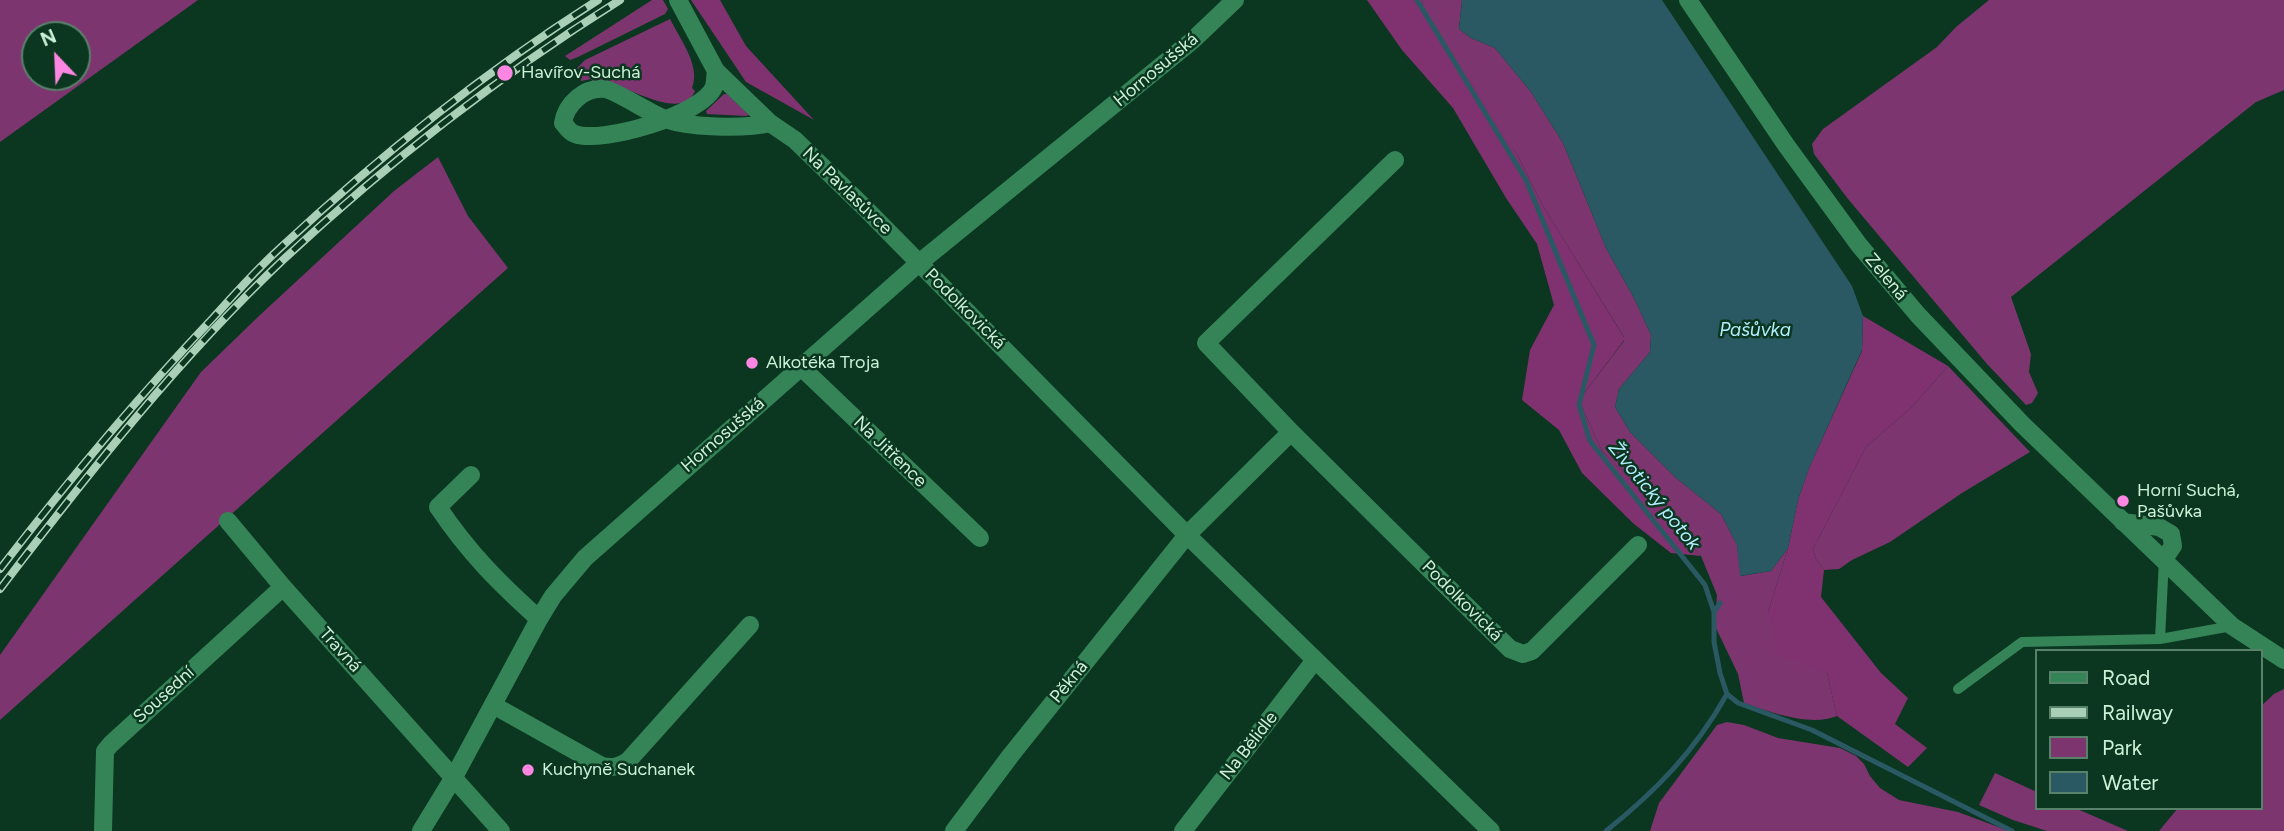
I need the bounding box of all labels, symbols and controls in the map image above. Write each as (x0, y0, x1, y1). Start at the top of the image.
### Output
north arrow (21, 21, 91, 91)
text: N (37, 25, 60, 52)
street label: Hornosušská (1109, 28, 1203, 112)
place label: Havířov-Suchá (521, 62, 640, 84)
marker: Havířov-Suchá (495, 63, 515, 83)
street label: Na Pavlasůvce (798, 143, 896, 239)
street label: Zelená (1860, 249, 1912, 305)
street label: Podolkovická (920, 264, 1010, 354)
water label: Pašůvka (1719, 319, 1791, 341)
place label: Alkotéka Troja (766, 352, 880, 374)
marker: Alkotéka Troja (744, 355, 760, 371)
street label: Hornosušská (677, 393, 769, 477)
street label: Na Jitřence (849, 412, 931, 492)
water label: Životický potok (1603, 437, 1705, 555)
place label: Horní Suchá, Pašůvka (2137, 480, 2240, 522)
marker: Horní Suchá, Pašůvka (2115, 493, 2131, 509)
street label: Podolkovická (1417, 556, 1507, 646)
street label: Travná (314, 623, 366, 677)
legend (2036, 649, 2263, 810)
street label: Pěkná (1045, 656, 1093, 708)
street label: Sousední (129, 662, 199, 728)
text: Road (2102, 665, 2150, 690)
text: Railway (2102, 700, 2173, 725)
street label: Na Bělidle (1216, 707, 1282, 785)
text: Park (2102, 735, 2142, 760)
place label: Kuchyně Suchanek (542, 759, 695, 781)
marker: Kuchyně Suchanek (520, 762, 536, 778)
text: Water (2102, 770, 2158, 795)

